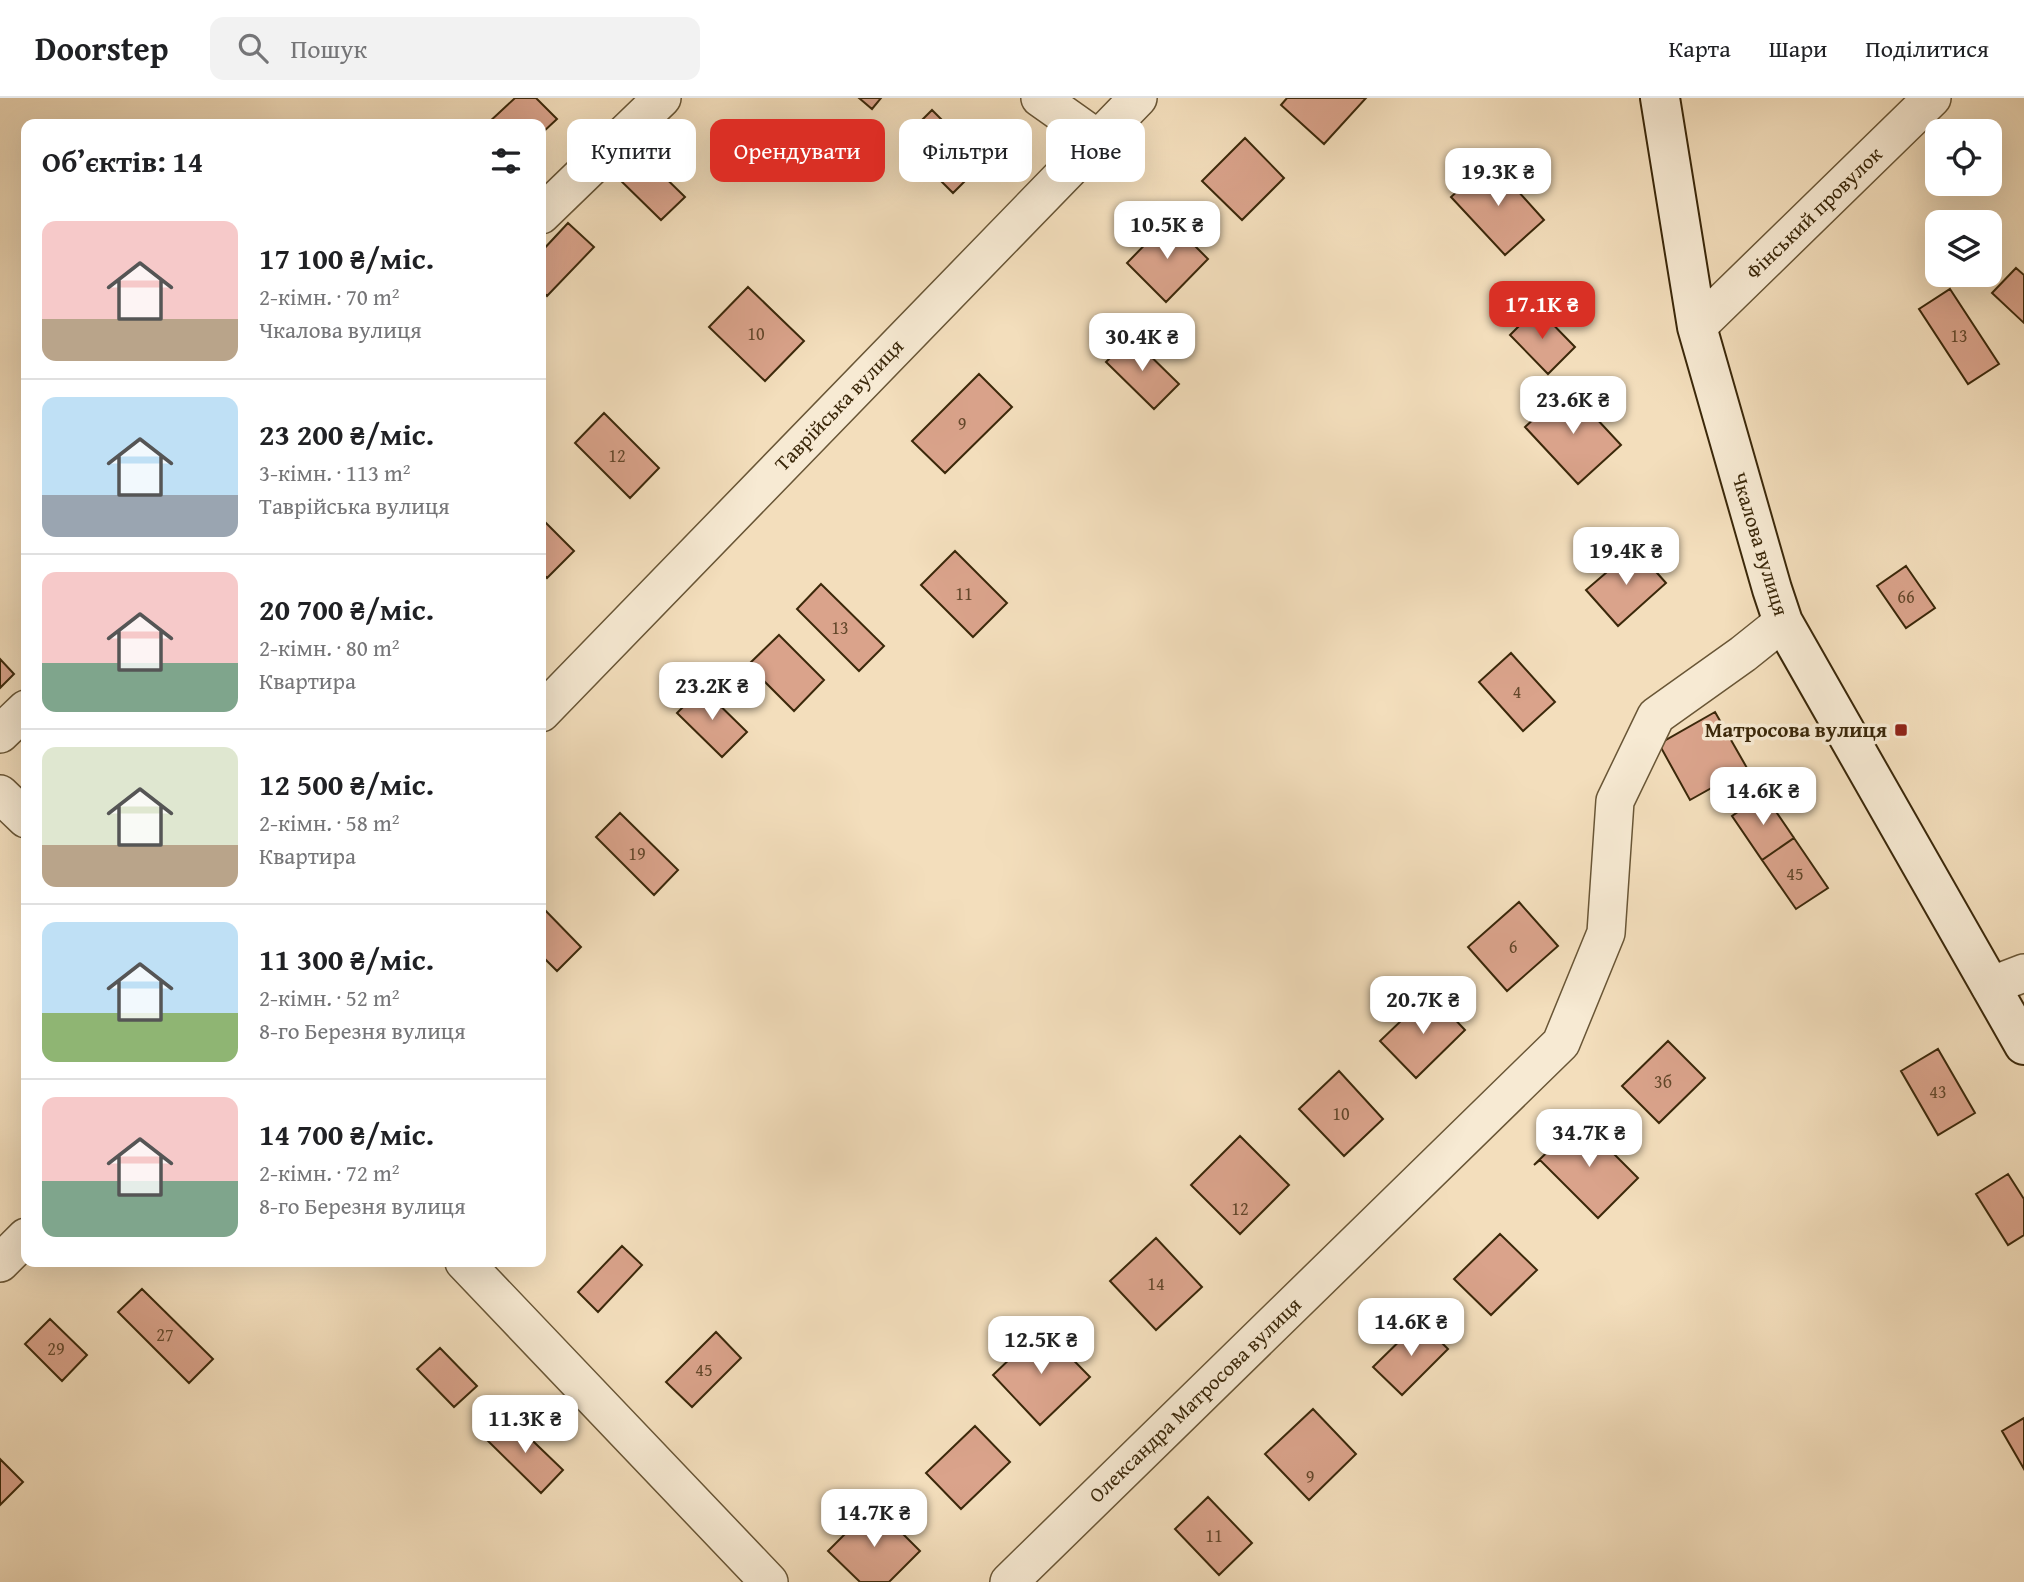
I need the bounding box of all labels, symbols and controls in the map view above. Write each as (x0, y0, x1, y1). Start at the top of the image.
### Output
search box (210, 17, 700, 80)
text: Doorstep (35, 24, 168, 72)
icon: search (234, 29, 272, 67)
text: Пошук (290, 29, 367, 68)
text: Карта (1668, 31, 1731, 66)
text: Шари (1769, 31, 1827, 66)
text: Поділитися (1865, 31, 1989, 66)
chip: Купити (567, 119, 696, 182)
chip: Орендувати (710, 119, 885, 182)
chip: Фільтри (899, 119, 1032, 182)
chip: Нове (1046, 119, 1145, 182)
map controls (1925, 119, 2002, 287)
button: locate (1925, 119, 2002, 196)
text: Об’єктів: 14 (42, 139, 203, 183)
street label: Фінський провулок (1738, 139, 1889, 286)
icon: filters (487, 142, 525, 180)
pin: 19.3K ₴ (1433, 148, 1563, 208)
text: 19.3K ₴ (1461, 154, 1535, 187)
pin: 10.5K ₴ (1102, 202, 1232, 261)
text: 10.5K ₴ (1130, 207, 1204, 240)
button: layers (1925, 210, 2002, 287)
text: 17 100 ₴/міс. (259, 236, 434, 280)
icon: home (98, 249, 182, 333)
text: 2-кімн. · 70 m² (259, 280, 400, 313)
pin: 17.1K ₴ (1477, 282, 1607, 341)
text: 17.1K ₴ (1505, 287, 1579, 320)
text: Чкалова вулиця (259, 313, 422, 346)
pin: 30.4K ₴ (1077, 314, 1207, 373)
text: 30.4K ₴ (1105, 319, 1179, 352)
house number: 10 (747, 320, 765, 347)
house number: 13 (1950, 322, 1968, 349)
street label: Таврійська вулиця (767, 331, 911, 478)
pin: 23.6K ₴ (1508, 376, 1638, 436)
text: 23.6K ₴ (1536, 382, 1610, 415)
house number: 9 (958, 410, 966, 437)
text: 23 200 ₴/міс. (259, 412, 434, 456)
icon: home (98, 425, 182, 509)
house number: 12 (608, 442, 626, 469)
text: 3-кімн. · 113 m² (259, 456, 411, 489)
street label: Чкалова вулиця (1724, 468, 1797, 620)
text: Таврійська вулиця (259, 489, 450, 522)
pin: 19.4K ₴ (1561, 528, 1691, 587)
text: 19.4K ₴ (1589, 533, 1663, 566)
house number: 11 (955, 580, 973, 607)
house number: 66 (1897, 583, 1915, 610)
text: 20 700 ₴/міс. (259, 587, 434, 631)
icon: home (98, 600, 182, 684)
house number: 13 (831, 614, 849, 641)
text: 2-кімн. · 80 m² (259, 631, 400, 664)
pin: 23.2K ₴ (647, 662, 777, 722)
text: Квартира (259, 664, 356, 697)
text: 23.2K ₴ (675, 668, 749, 701)
house number: 4 (1513, 678, 1521, 705)
place label: Матросова вулиця (1705, 714, 1887, 745)
marker: Матросова вулиця (1893, 722, 1909, 738)
text: 12 500 ₴/міс. (259, 762, 434, 806)
pin: 14.6K ₴ (1698, 768, 1828, 827)
text: 14.6K ₴ (1726, 773, 1800, 806)
icon: home (98, 775, 182, 859)
text: 2-кімн. · 58 m² (259, 806, 400, 839)
text: Квартира (259, 839, 356, 872)
house number: 19 (628, 840, 646, 867)
house number: 45 (1786, 860, 1804, 887)
house number: 6 (1509, 933, 1517, 960)
text: 11 300 ₴/міс. (259, 937, 434, 981)
icon: home (98, 950, 182, 1034)
pin: 20.7K ₴ (1358, 976, 1488, 1036)
text: 2-кімн. · 52 m² (259, 981, 400, 1014)
text: 20.7K ₴ (1386, 982, 1460, 1015)
text: 8-го Березня вулиця (259, 1014, 466, 1047)
house number: 3б (1654, 1068, 1672, 1095)
house number: 43 (1929, 1078, 1947, 1105)
house number: 10 (1332, 1100, 1350, 1127)
pin: 34.7K ₴ (1524, 1110, 1654, 1169)
text: 14 700 ₴/міс. (259, 1112, 434, 1156)
text: 34.7K ₴ (1552, 1115, 1626, 1148)
icon: home (98, 1125, 182, 1209)
text: 2-кімн. · 72 m² (259, 1156, 400, 1189)
text: 8-го Березня вулиця (259, 1189, 466, 1222)
house number: 12 (1231, 1195, 1249, 1222)
house number: 14 (1147, 1270, 1165, 1297)
street label: Олександра Матросова вулиця (1081, 1289, 1308, 1510)
pin: 14.6K ₴ (1346, 1298, 1476, 1358)
text: 14.6K ₴ (1374, 1304, 1448, 1337)
pin: 12.5K ₴ (976, 1316, 1106, 1376)
house number: 27 (156, 1321, 174, 1348)
text: 12.5K ₴ (1004, 1322, 1078, 1355)
house number: 29 (47, 1335, 65, 1362)
house number: 45 (695, 1356, 713, 1383)
pin: 11.3K ₴ (460, 1396, 590, 1455)
text: 11.3K ₴ (488, 1401, 562, 1434)
house number: 9 (1306, 1463, 1314, 1490)
pin: 14.7K ₴ (809, 1490, 939, 1549)
text: 14.7K ₴ (837, 1495, 911, 1528)
house number: 11 (1205, 1522, 1223, 1549)

